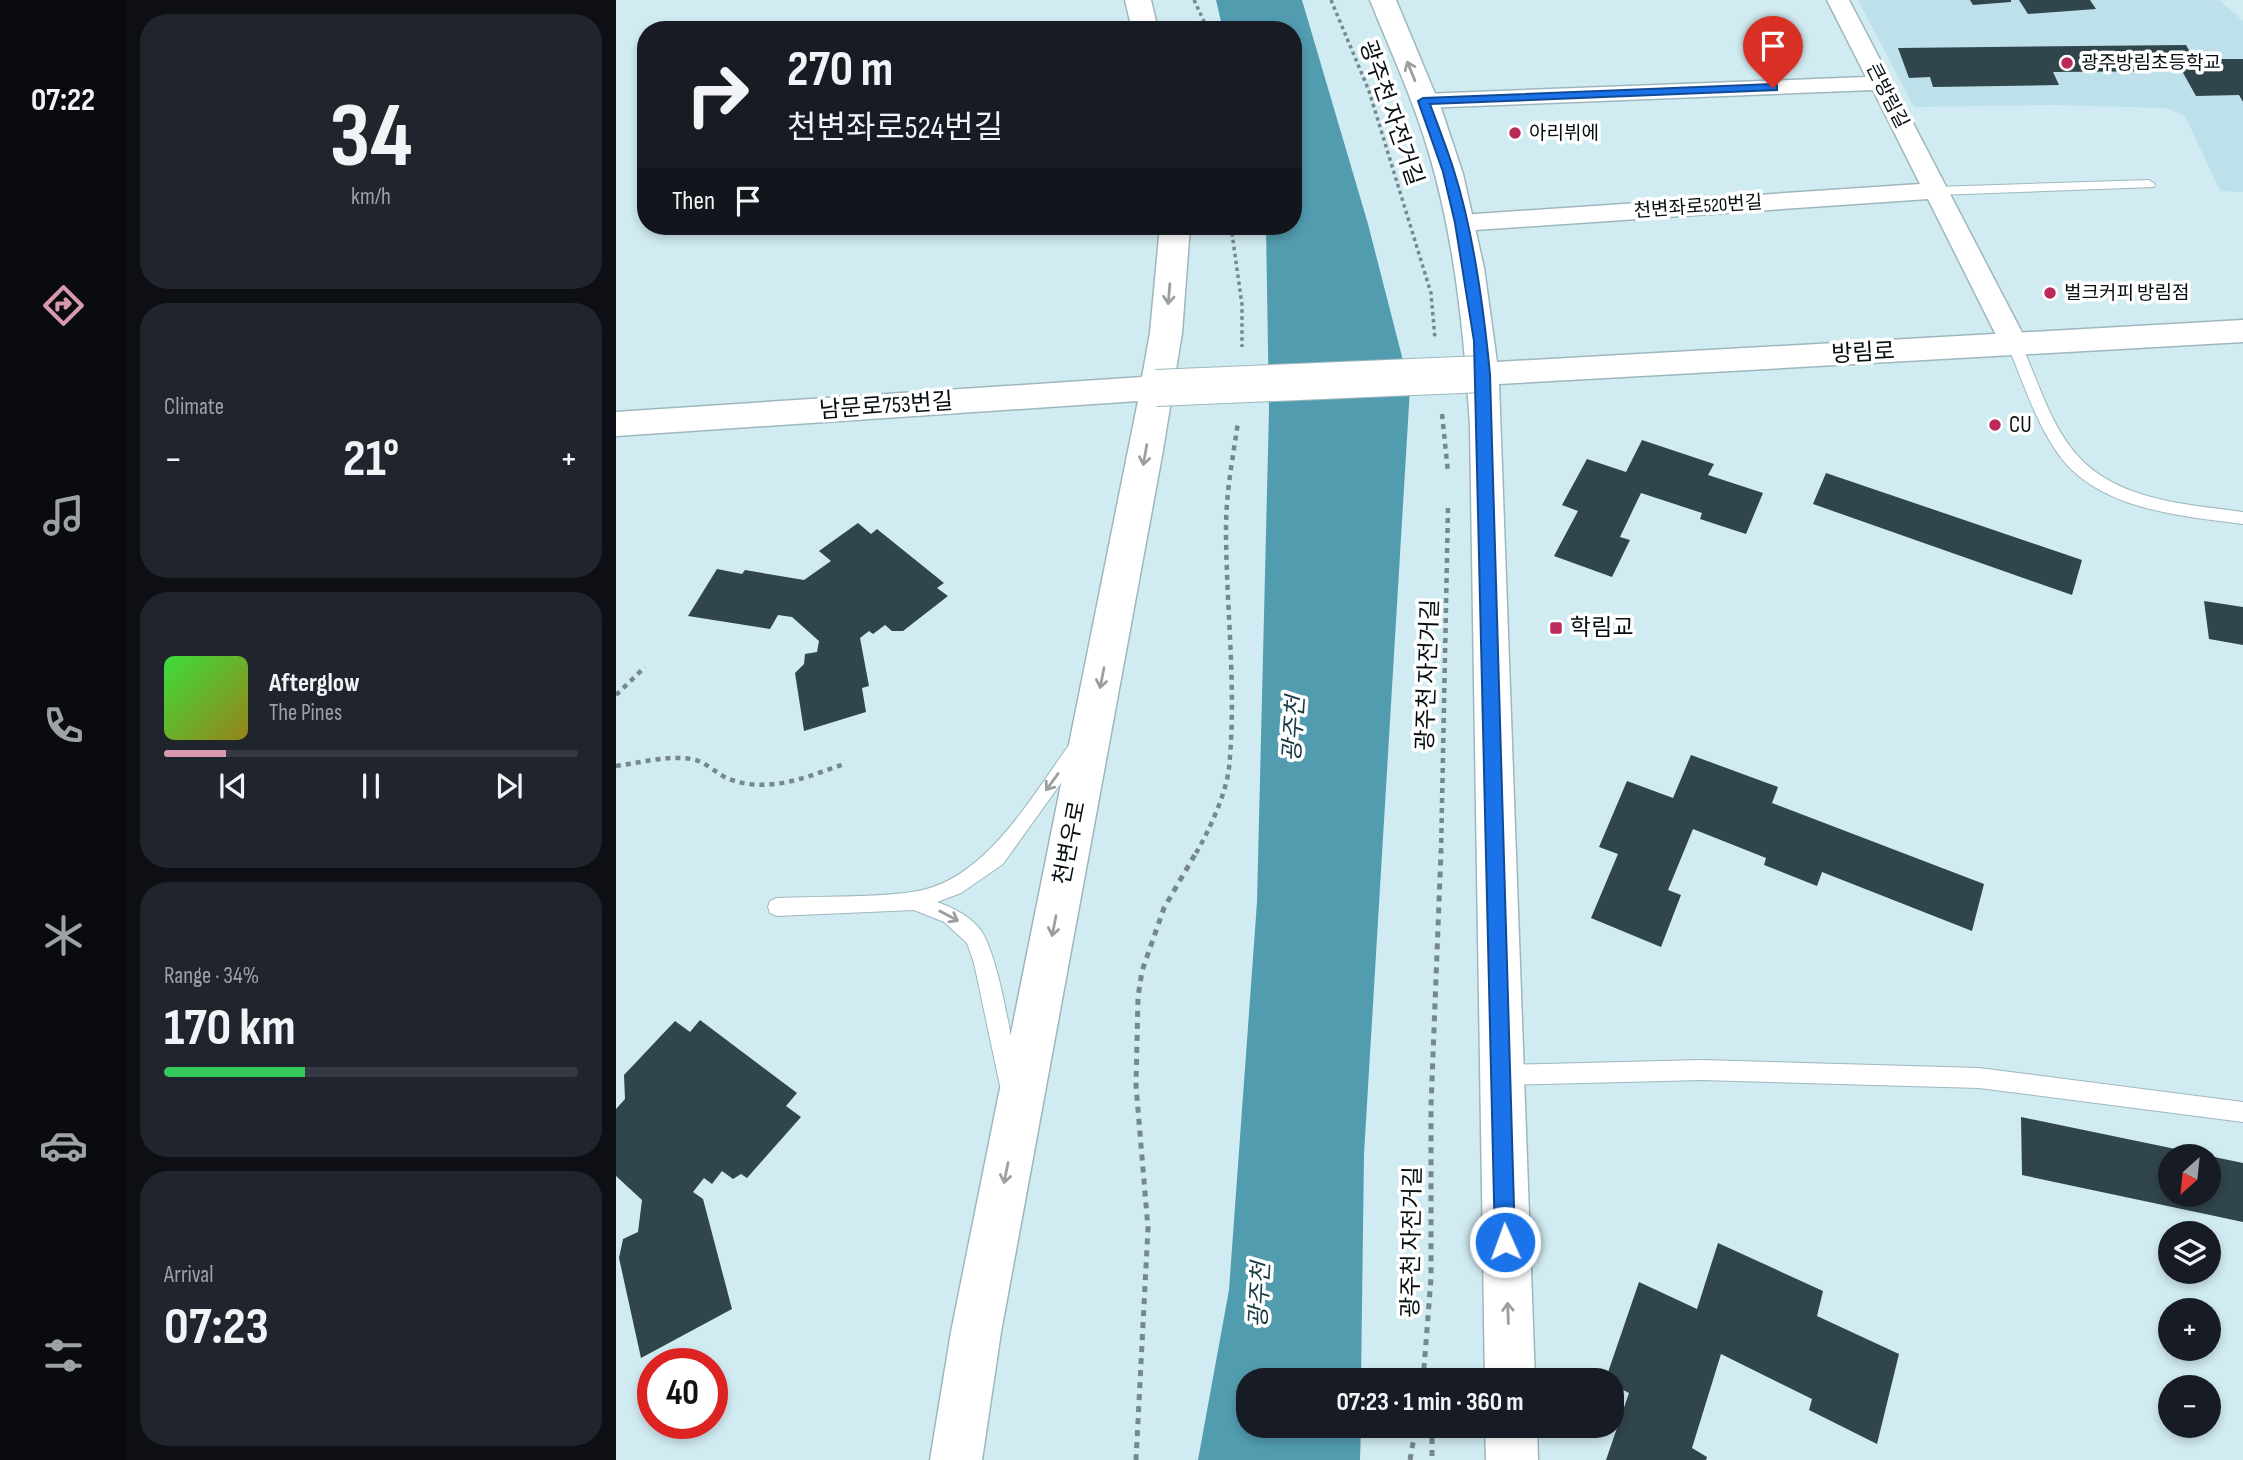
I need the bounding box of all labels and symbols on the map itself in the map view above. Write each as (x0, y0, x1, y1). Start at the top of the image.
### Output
pin (1743, 16, 1803, 88)
street label: 광주천 자전거길 (1353, 37, 1429, 189)
place label: 광주방림초등학교 (2081, 52, 2221, 75)
marker: 광주방림초등학교 (2059, 55, 2075, 71)
street label: 큰방림길 (1861, 60, 1913, 132)
one-way arrow (1404, 61, 1417, 82)
place label: 아리뷔에 (1529, 122, 1599, 145)
marker: 아리뷔에 (1507, 125, 1523, 141)
street label: 천변좌로520번길 (1633, 191, 1763, 223)
one-way arrow (1162, 282, 1175, 305)
place label: 벌크커피 방림점 (2064, 282, 2189, 305)
marker: 벌크커피 방림점 (2042, 285, 2058, 301)
street label: 방림로 (1831, 337, 1895, 369)
street label: 남문로753번길 (818, 387, 954, 425)
place label: CU (2009, 411, 2032, 439)
marker: CU (1987, 417, 2003, 433)
one-way arrow (1138, 443, 1151, 466)
street label: 광주천 자전거길 (1411, 599, 1445, 751)
place label: 학림교 (1570, 614, 1633, 642)
marker: 학림교 (1548, 620, 1564, 636)
one-way arrow (1095, 666, 1108, 689)
water label: 광주천 (1277, 692, 1311, 763)
one-way arrow (1045, 772, 1060, 791)
street label: 천변우로 (1048, 799, 1092, 887)
one-way arrow (938, 910, 959, 924)
one-way arrow (1047, 914, 1060, 937)
north arrow (2158, 1144, 2221, 1208)
one-way arrow (999, 1161, 1013, 1184)
street label: 광주천 자전거길 (1397, 1166, 1427, 1318)
position arrow (1468, 1205, 1542, 1279)
water label: 광주천 (1244, 1258, 1276, 1329)
one-way arrow (1501, 1301, 1514, 1324)
speed limit sign: 40 (637, 1348, 728, 1439)

